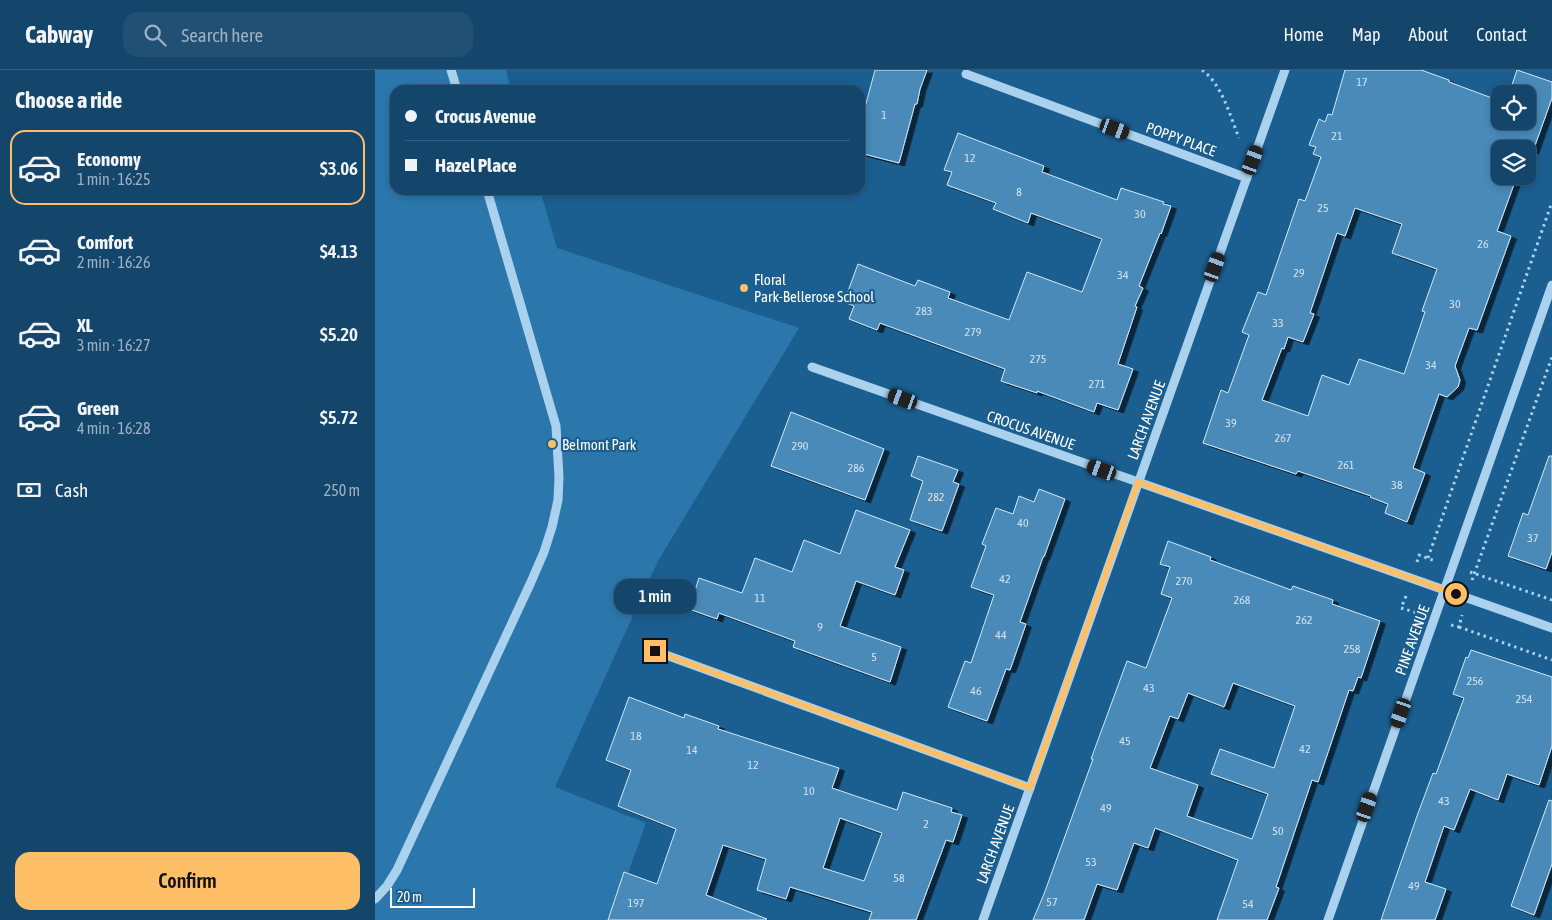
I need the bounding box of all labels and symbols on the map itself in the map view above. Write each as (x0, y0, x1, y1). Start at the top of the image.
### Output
house number: 17 (1356, 75, 1368, 89)
house number: 1 (881, 108, 887, 122)
car (1098, 117, 1131, 141)
street label: POPPY PLACE (1144, 118, 1219, 160)
house number: 21 (1331, 129, 1343, 143)
car (1240, 143, 1265, 177)
house number: 12 (964, 151, 976, 165)
house number: 8 (1016, 185, 1022, 199)
house number: 25 (1317, 201, 1329, 215)
house number: 30 (1134, 207, 1146, 221)
house number: 26 (1477, 237, 1489, 251)
car (1202, 250, 1227, 284)
house number: 29 (1293, 266, 1305, 280)
house number: 34 (1117, 268, 1129, 282)
place label: Floral Park-Bellerose School (754, 271, 874, 305)
marker: Floral Park-Bellerose School (738, 282, 750, 294)
house number: 30 (1449, 297, 1461, 311)
house number: 283 (916, 304, 932, 318)
house number: 33 (1272, 316, 1284, 330)
house number: 279 (965, 325, 982, 339)
house number: 275 (1030, 352, 1046, 366)
house number: 34 (1425, 358, 1437, 372)
house number: 271 (1089, 377, 1106, 391)
street label: LARCH AVENUE (1124, 378, 1168, 462)
car (886, 387, 919, 411)
street label: CROCUS AVENUE (985, 407, 1078, 453)
house number: 39 (1225, 416, 1237, 430)
house number: 267 (1275, 431, 1292, 445)
place label: Belmont Park (562, 436, 637, 453)
marker: Belmont Park (546, 438, 558, 450)
house number: 290 (792, 439, 809, 453)
car (1085, 458, 1118, 482)
house number: 261 (1338, 458, 1355, 472)
house number: 286 (848, 461, 865, 475)
house number: 38 (1391, 478, 1403, 492)
house number: 282 (928, 490, 944, 504)
house number: 40 (1017, 516, 1029, 530)
house number: 37 (1527, 531, 1539, 545)
house number: 42 (999, 572, 1011, 586)
house number: 270 (1176, 574, 1193, 588)
callout: 1 min (614, 578, 696, 614)
route start (1445, 583, 1467, 605)
house number: 11 (754, 591, 766, 605)
house number: 268 (1234, 593, 1251, 607)
street label: PINE AVENUE (1391, 602, 1433, 677)
house number: 262 (1296, 613, 1312, 627)
house number: 9 (817, 620, 823, 634)
house number: 44 (995, 628, 1007, 642)
route end (644, 640, 666, 662)
house number: 258 (1344, 642, 1361, 656)
house number: 5 (871, 650, 877, 664)
house number: 256 (1467, 674, 1484, 688)
house number: 43 (1143, 681, 1155, 695)
house number: 46 (970, 684, 982, 698)
house number: 254 (1516, 692, 1533, 706)
car (1389, 696, 1412, 730)
house number: 18 (630, 729, 642, 743)
house number: 45 (1119, 734, 1131, 748)
house number: 42 (1299, 742, 1311, 756)
house number: 14 (686, 743, 698, 757)
house number: 12 (747, 758, 759, 772)
house number: 10 (803, 784, 815, 798)
car (1355, 790, 1378, 824)
house number: 43 (1438, 794, 1450, 808)
house number: 49 (1100, 801, 1112, 815)
street label: LARCH AVENUE (973, 802, 1017, 886)
house number: 2 (923, 817, 929, 831)
house number: 50 (1272, 824, 1284, 838)
house number: 53 (1085, 855, 1097, 869)
house number: 58 (893, 871, 905, 885)
house number: 49 (1408, 879, 1420, 893)
scale bar (390, 885, 475, 908)
house number: 57 (1046, 895, 1058, 909)
house number: 197 (628, 896, 645, 910)
house number: 54 (1242, 897, 1254, 911)

